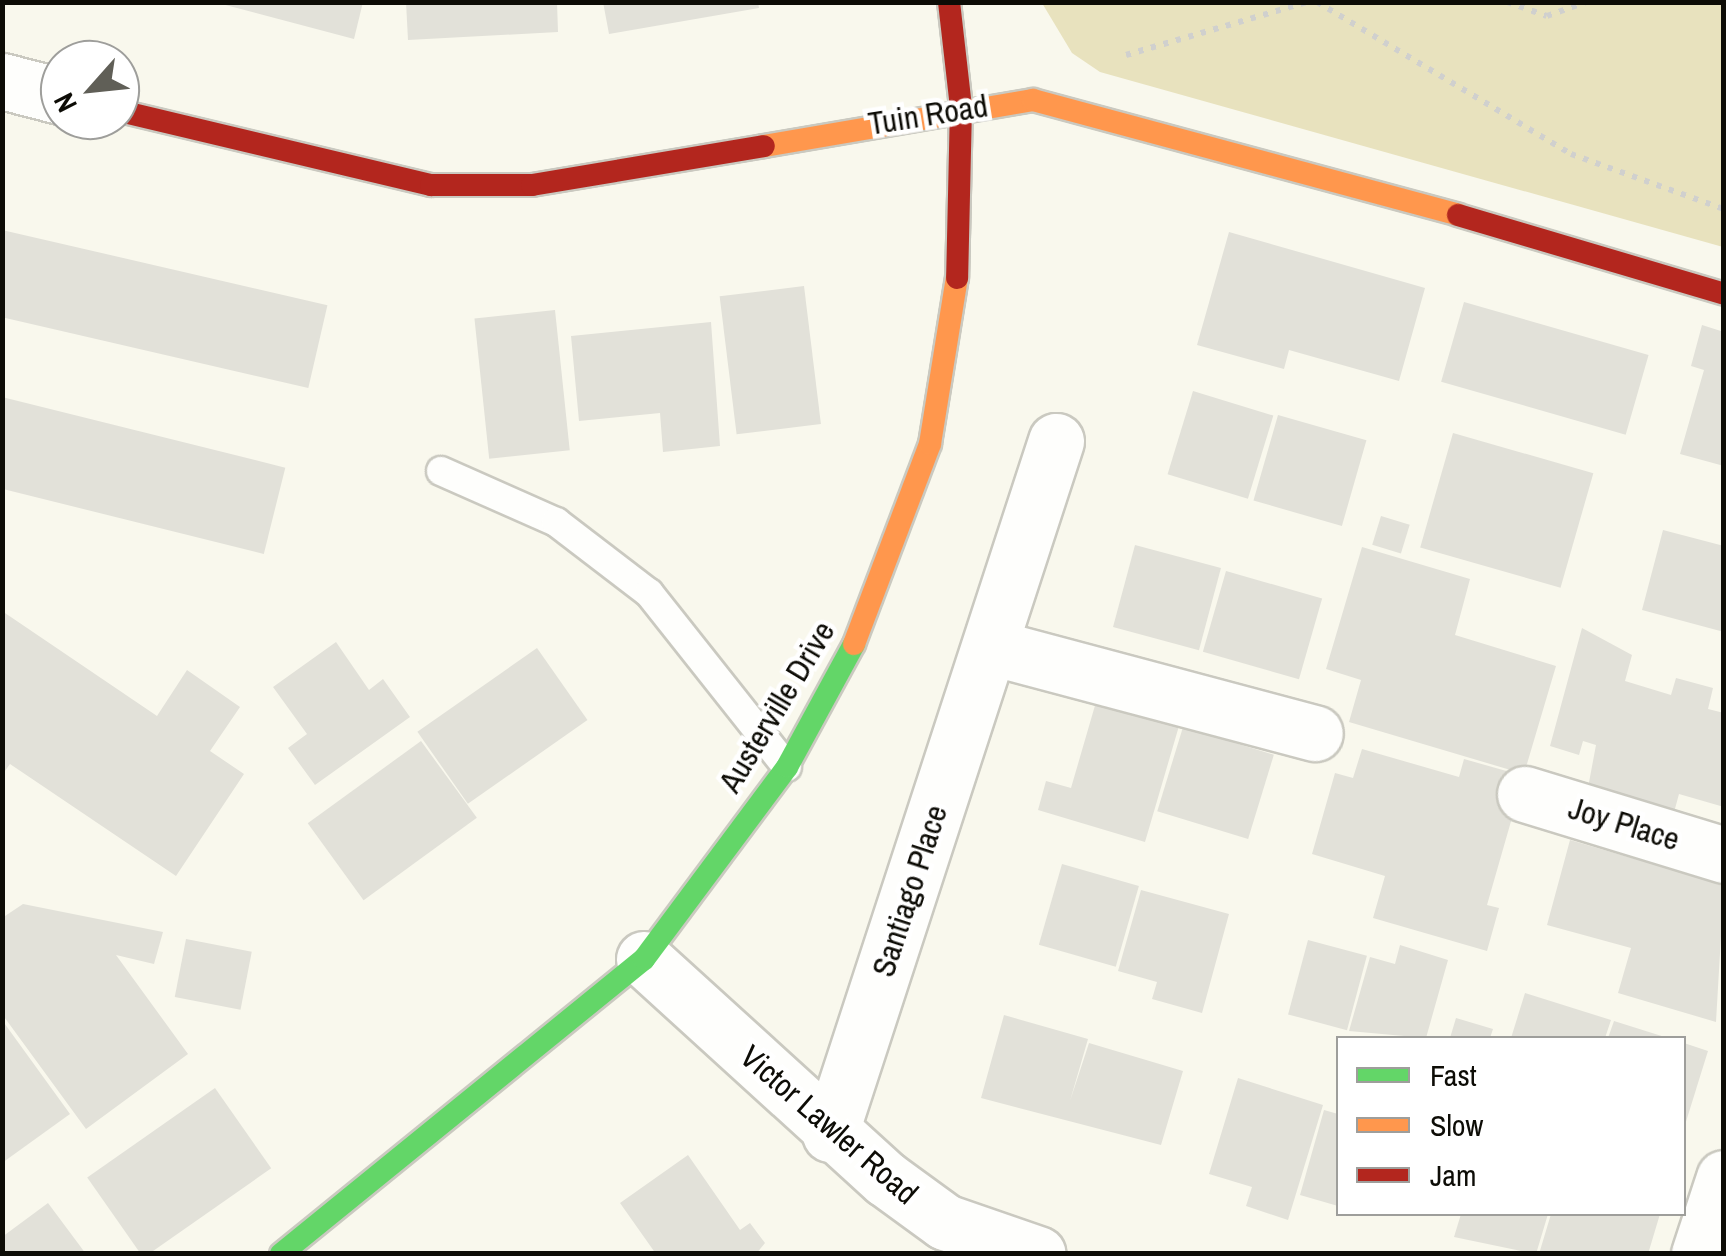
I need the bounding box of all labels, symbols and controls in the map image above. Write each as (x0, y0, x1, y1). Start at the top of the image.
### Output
north arrow (40, 40, 140, 140)
text: N (44, 87, 86, 119)
street label: Tuin Road (866, 87, 990, 143)
street label: Austerville Drive (711, 615, 843, 799)
street label: Joy Place (1564, 789, 1684, 859)
street label: Santiago Place (864, 800, 956, 982)
legend (1336, 1036, 1686, 1216)
street label: Victor Lawler Road (732, 1037, 926, 1213)
text: Fast (1430, 1055, 1477, 1095)
text: Slow (1430, 1105, 1483, 1145)
text: Jam (1430, 1155, 1476, 1195)

